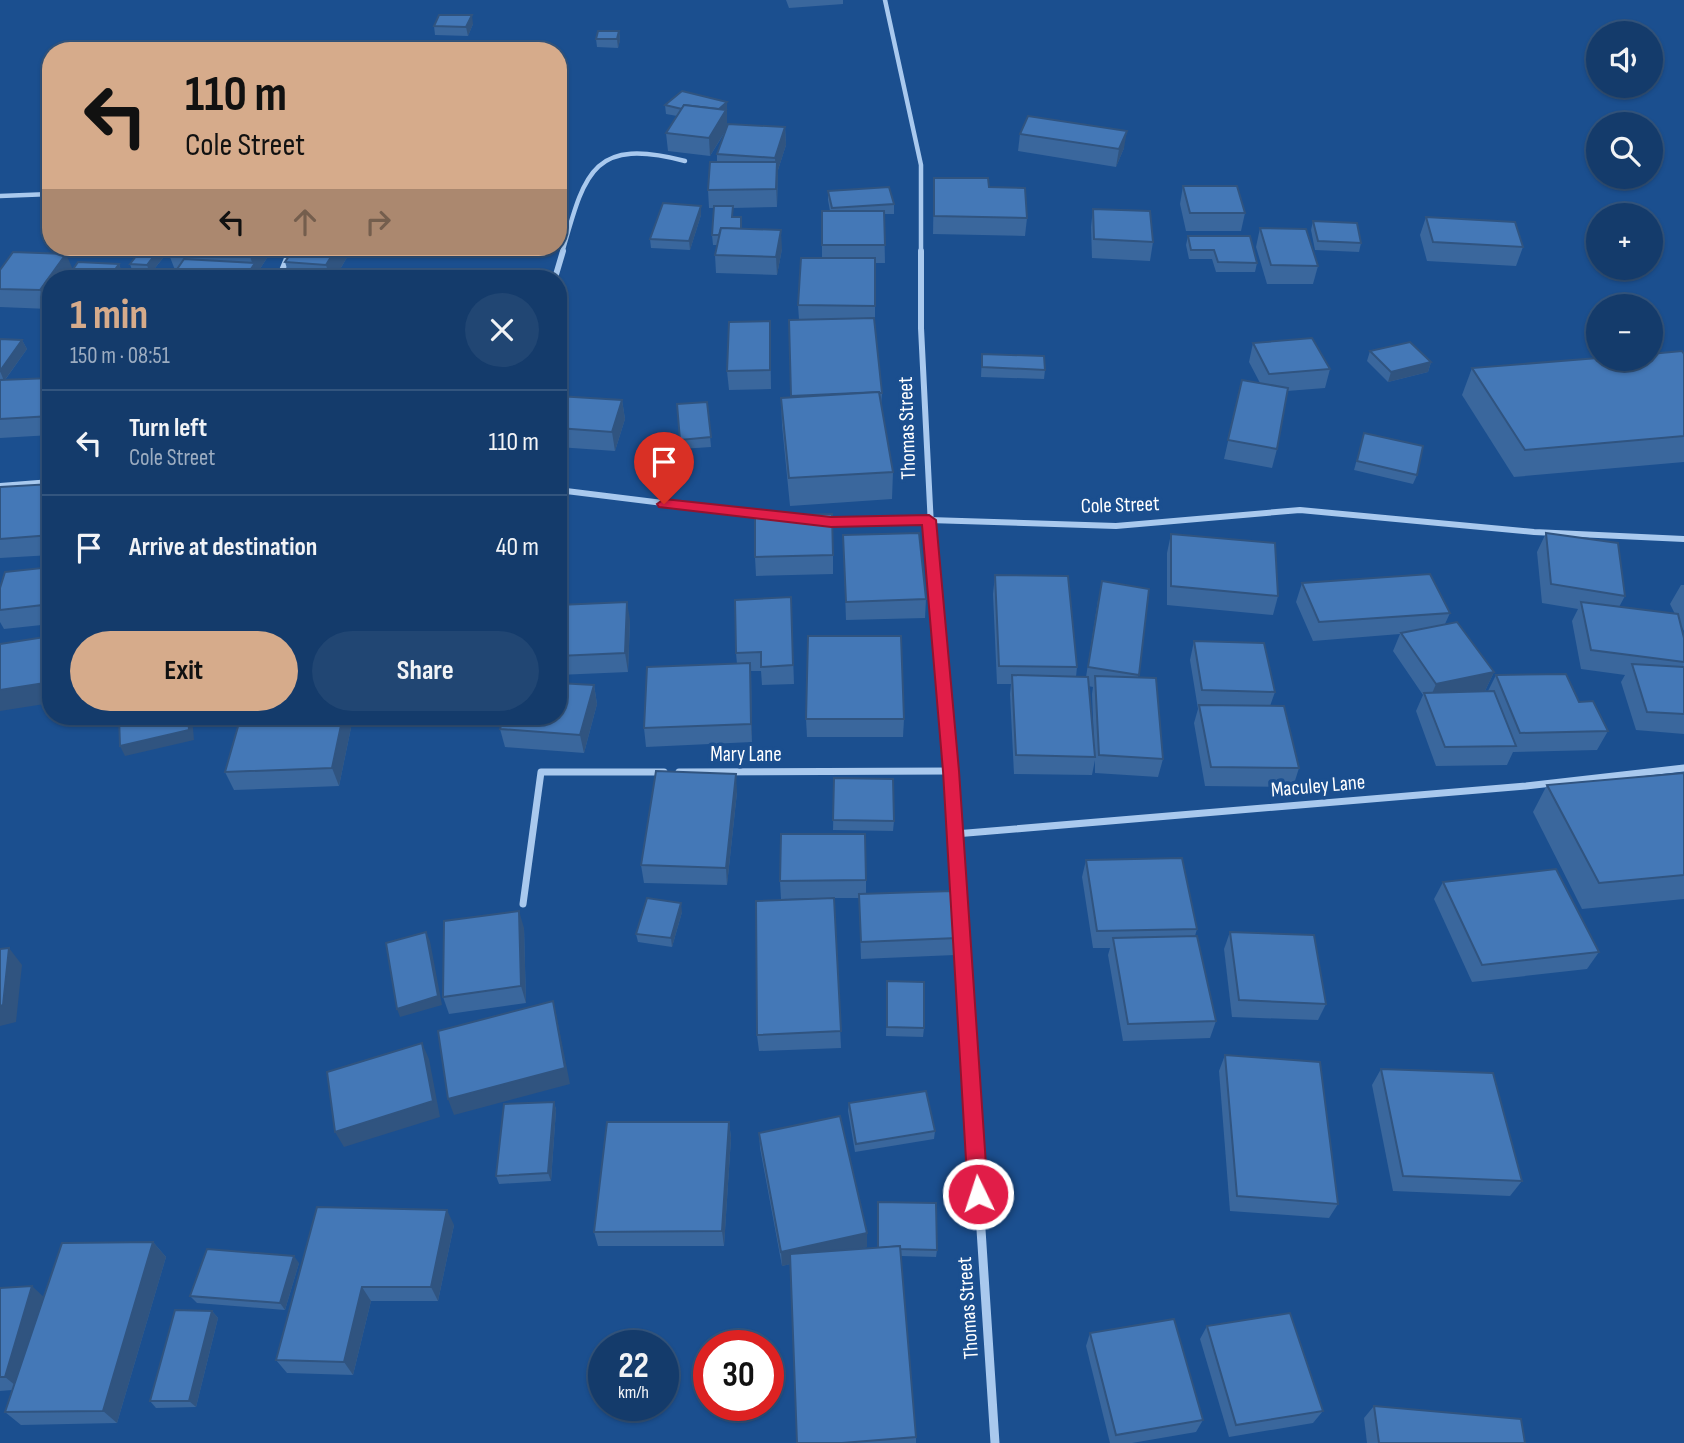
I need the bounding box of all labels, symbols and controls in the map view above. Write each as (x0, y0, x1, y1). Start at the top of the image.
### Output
map controls (1586, 21, 1663, 371)
button: sound (1586, 21, 1663, 98)
text: 110 m (185, 66, 287, 125)
icon: left (70, 70, 161, 161)
button: search (1586, 112, 1663, 189)
text: Cole Street (185, 126, 305, 165)
icon: left (213, 203, 251, 241)
icon: ahead (286, 203, 324, 241)
icon: right (359, 203, 397, 241)
button: + (1586, 203, 1663, 280)
text: 1 min (70, 290, 148, 341)
button: close (465, 293, 539, 367)
button: − (1586, 294, 1663, 371)
text: 150 m · 08:51 (70, 342, 170, 370)
street label: Thomas Street (893, 376, 921, 480)
text: Turn left (129, 413, 207, 444)
icon: left (70, 424, 108, 462)
text: 110 m (488, 427, 539, 458)
pin (634, 432, 694, 504)
icon: arrive (645, 443, 683, 481)
text: Cole Street (129, 444, 215, 472)
street label: Cole Street (1080, 491, 1160, 519)
icon: arrive (70, 529, 108, 567)
text: Arrive at destination (129, 532, 317, 563)
text: 40 m (496, 532, 539, 563)
button: Exit (70, 631, 298, 711)
button: Share (312, 631, 539, 711)
street label: Mary Lane (710, 742, 782, 767)
street label: Maculey Lane (1270, 769, 1366, 803)
position arrow (941, 1157, 1015, 1231)
street label: Thomas Street (952, 1256, 984, 1360)
speed limit sign: 30 (693, 1330, 784, 1421)
text: 22 (618, 1345, 649, 1388)
text: km/h (618, 1382, 649, 1403)

